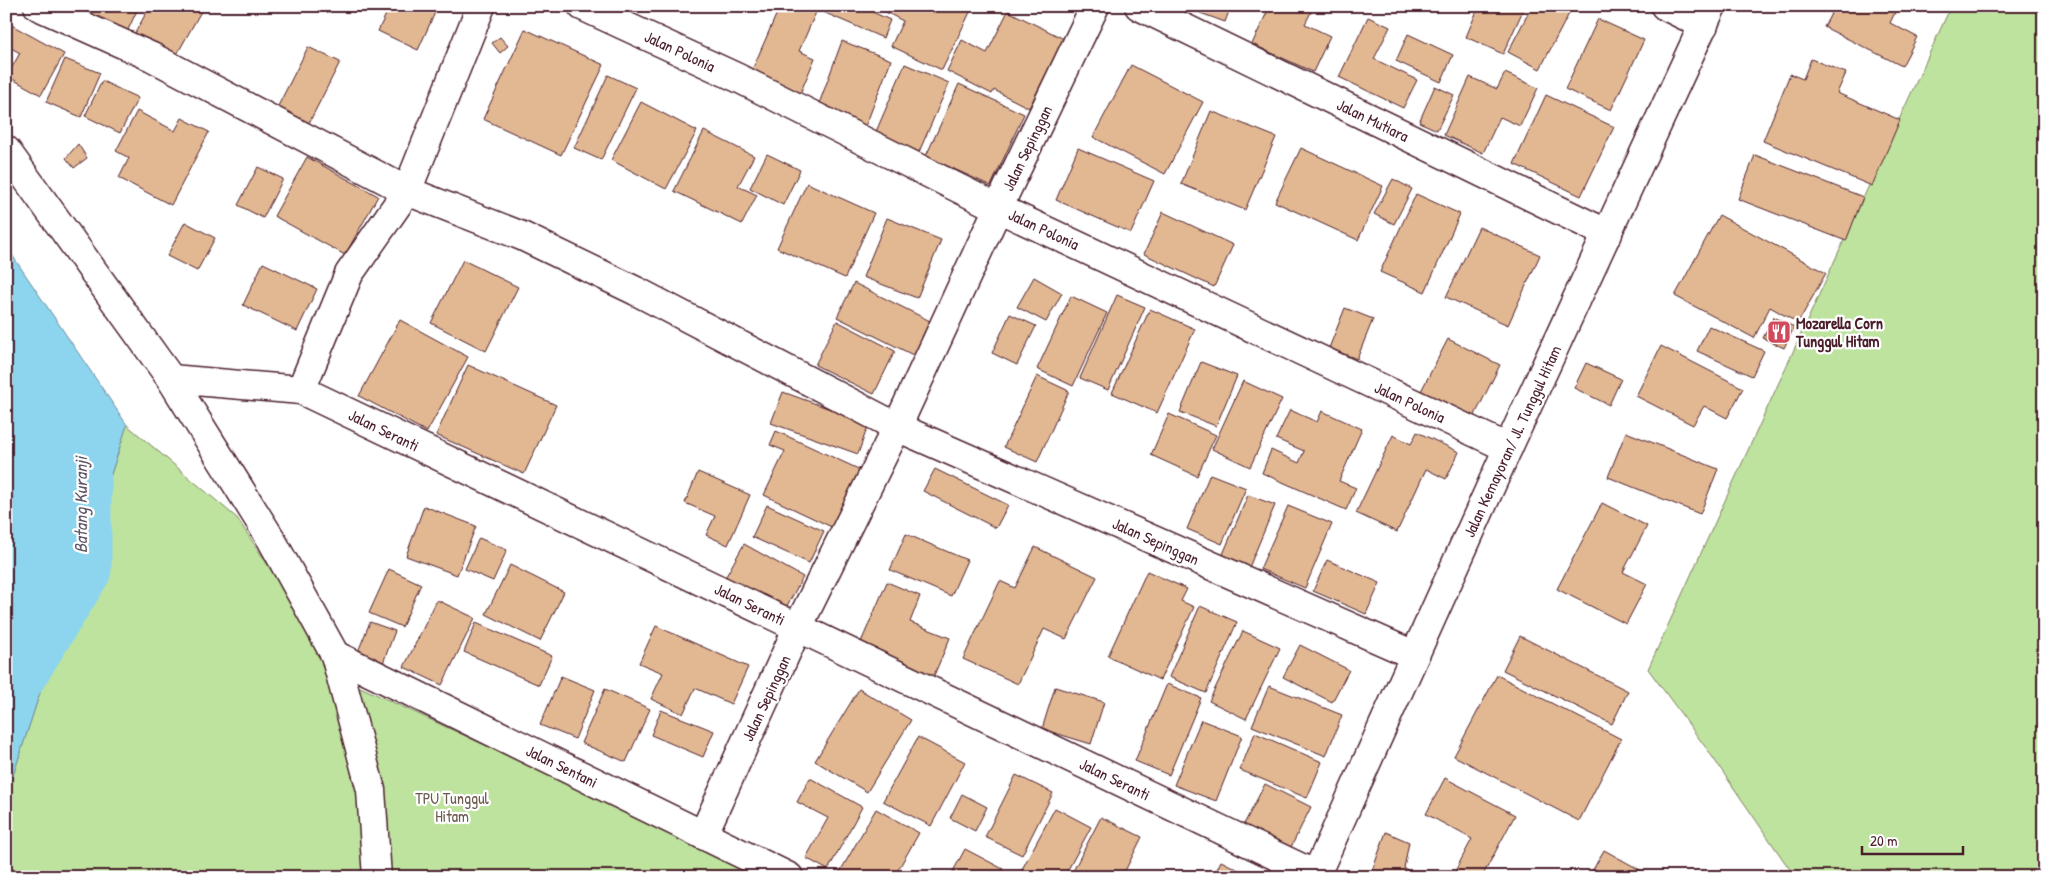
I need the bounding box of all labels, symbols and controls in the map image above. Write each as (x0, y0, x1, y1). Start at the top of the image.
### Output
street label: Jalan Polonia (641, 25, 719, 77)
street label: Jalan Mutiara (1333, 93, 1413, 147)
street label: Jalan Sepinggan (997, 101, 1057, 195)
street label: Jalan Polonia (1005, 203, 1083, 255)
place label: Mozarella Corn Tunggul Hitam (1795, 312, 1883, 353)
restaurant icon: Mozarella Corn Tunggul Hitam (1766, 319, 1792, 345)
street label: Jalan Kemayoran/ Jl. Tunggul Hitam (1458, 341, 1566, 541)
street label: Jalan Polonia (1371, 376, 1449, 428)
street label: Jalan Seranti (345, 403, 423, 457)
water label: Batang Kuranji (68, 455, 93, 553)
street label: Jalan Sepinggan (1109, 512, 1203, 570)
street label: Jalan Seranti (711, 577, 789, 631)
street label: Jalan Sepinggan (736, 651, 796, 745)
street label: Jalan Sentani (522, 739, 602, 793)
street label: Jalan Seranti (1076, 752, 1154, 806)
park label: TPU Tunggul Hitam (415, 787, 490, 827)
scale bar (1862, 823, 1964, 855)
text: 20 m (1870, 830, 1897, 851)

